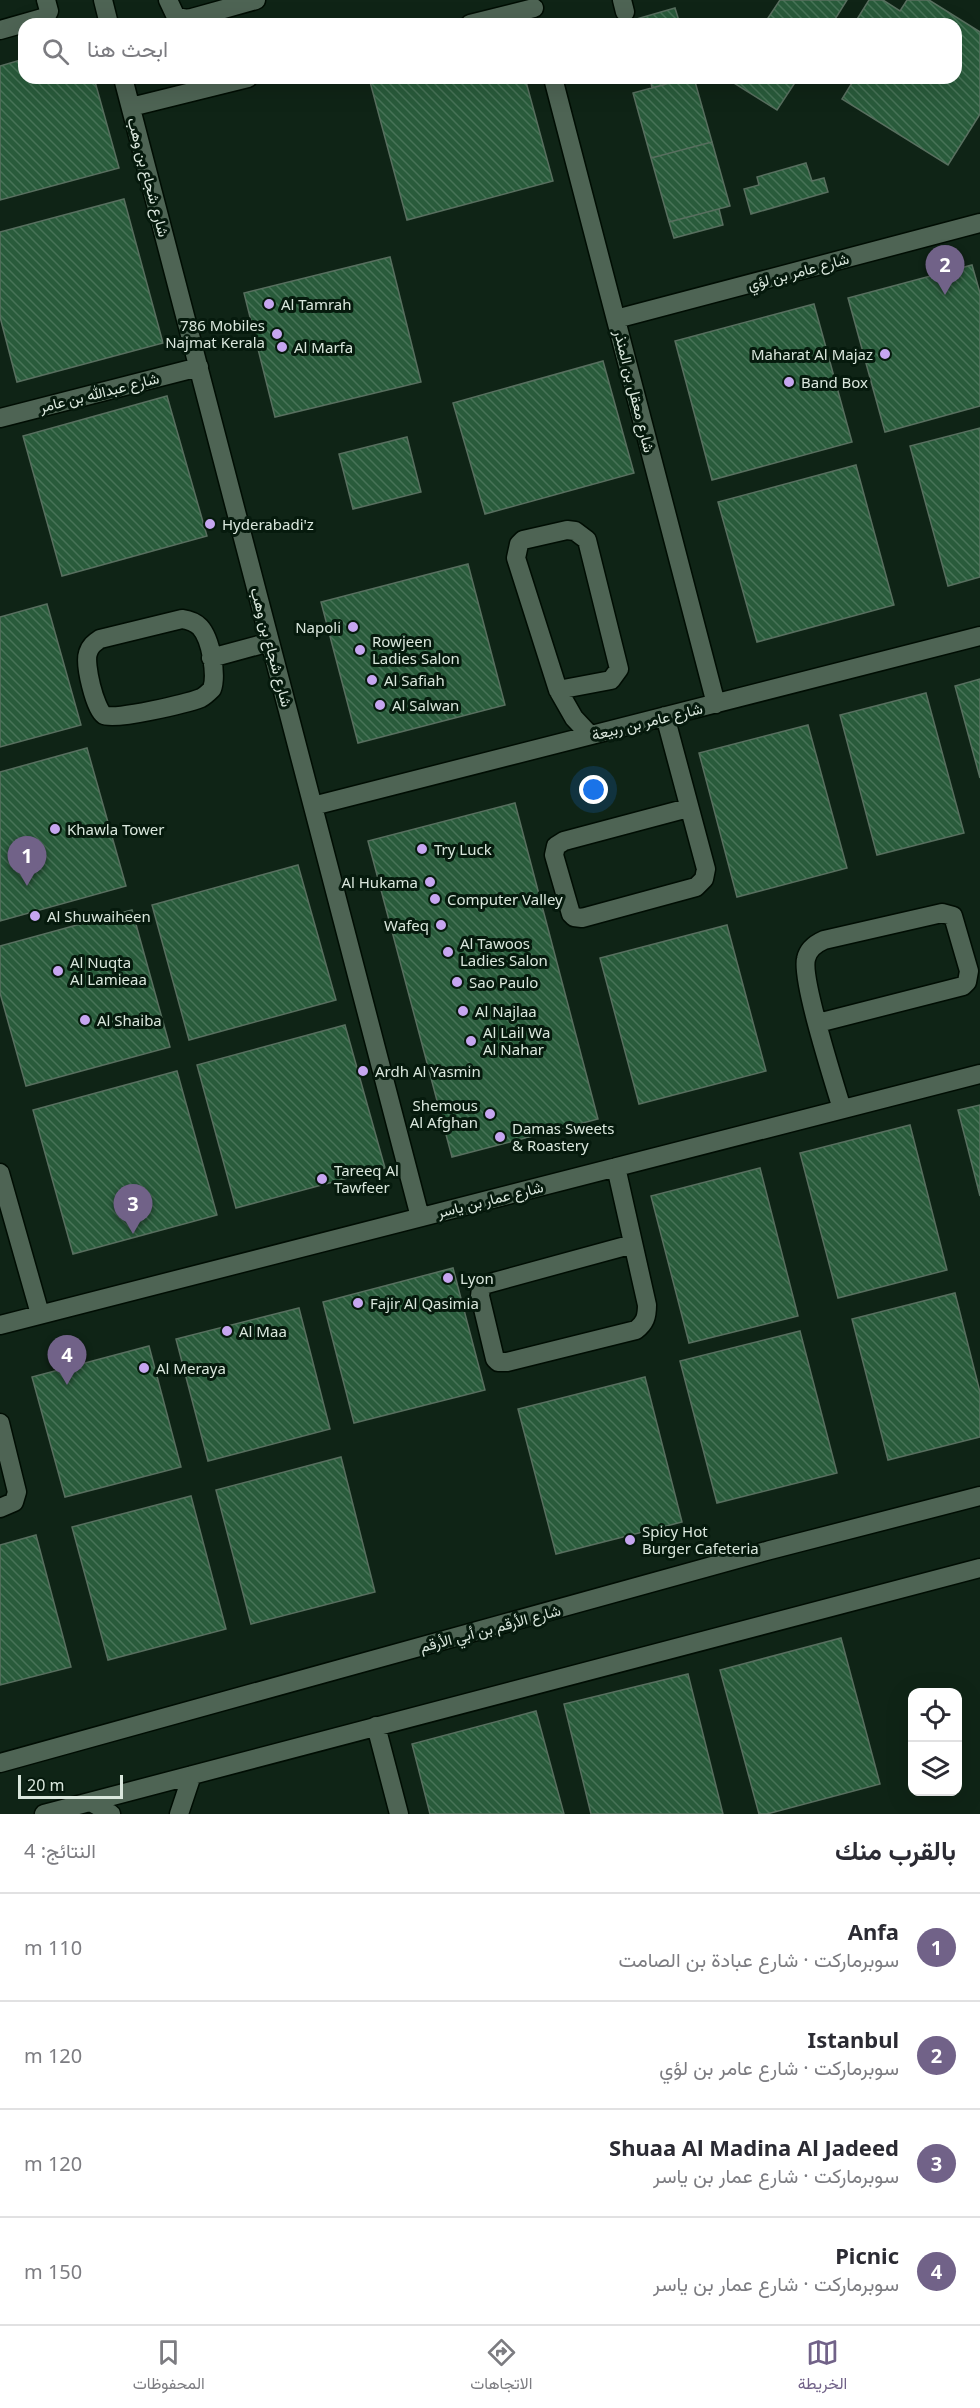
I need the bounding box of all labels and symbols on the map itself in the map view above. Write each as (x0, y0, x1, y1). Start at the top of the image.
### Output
street label: شارع شجاع بن وهب (122, 115, 175, 240)
pin: 2 (926, 246, 964, 295)
street label: شارع عامر بن لؤي (745, 248, 852, 298)
place label: Al Tamrah (281, 294, 352, 314)
marker: Al Tamrah (262, 297, 276, 311)
place label: 786 Mobiles Najmat Kerala (165, 315, 265, 352)
marker: 786 Mobiles Najmat Kerala (270, 327, 284, 341)
street label: شارع معقل بن المنذر (608, 327, 660, 455)
place label: Al Marfa (294, 337, 353, 357)
marker: Al Marfa (275, 340, 289, 354)
place label: Maharat Al Majaz (751, 344, 873, 364)
marker: Maharat Al Majaz (878, 347, 892, 361)
street label: شارع عبدالله بن عامر (36, 367, 162, 419)
place label: Band Box (801, 372, 868, 392)
marker: Band Box (782, 375, 796, 389)
place label: Hyderabadi'z (222, 514, 314, 534)
marker: Hyderabadi'z (203, 517, 217, 531)
street label: شارع شجاع بن وهب (245, 585, 298, 710)
place label: Napoli (295, 617, 341, 637)
marker: Napoli (346, 620, 360, 634)
place label: Rowjeen Ladies Salon (372, 631, 460, 668)
marker: Rowjeen Ladies Salon (353, 643, 367, 657)
place label: Al Safiah (384, 670, 445, 690)
marker: Al Safiah (365, 673, 379, 687)
place label: Al Salwan (392, 695, 459, 715)
marker: Al Salwan (373, 698, 387, 712)
street label: شارع عامر بن ربيعة (589, 698, 705, 746)
your location (579, 775, 608, 804)
place label: Khawla Tower (67, 819, 164, 839)
marker: Khawla Tower (48, 822, 62, 836)
pin: 1 (8, 836, 46, 886)
place label: Try Luck (434, 839, 492, 859)
marker: Try Luck (415, 842, 429, 856)
place label: Al Hukama (341, 872, 418, 892)
marker: Al Hukama (423, 875, 437, 889)
place label: Computer Valley (447, 889, 563, 909)
marker: Computer Valley (428, 892, 442, 906)
place label: Al Shuwaiheen (47, 906, 151, 926)
marker: Al Shuwaiheen (28, 909, 42, 923)
place label: Wafeq (384, 915, 429, 935)
marker: Wafeq (434, 918, 448, 932)
place label: Al Tawoos Ladies Salon (460, 933, 548, 970)
marker: Al Tawoos Ladies Salon (441, 945, 455, 959)
place label: Al Nuqta Al Lamieaa (70, 952, 147, 989)
marker: Al Nuqta Al Lamieaa (51, 964, 65, 978)
place label: Sao Paulo (469, 972, 538, 992)
marker: Sao Paulo (450, 975, 464, 989)
place label: Al Najlaa (475, 1001, 537, 1021)
marker: Al Najlaa (456, 1004, 470, 1018)
place label: Al Shaiba (97, 1010, 162, 1030)
marker: Al Shaiba (78, 1013, 92, 1027)
place label: Al Lail Wa Al Nahar (483, 1022, 550, 1059)
marker: Al Lail Wa Al Nahar (464, 1034, 478, 1048)
place label: Ardh Al Yasmin (375, 1061, 481, 1081)
marker: Ardh Al Yasmin (356, 1064, 370, 1078)
place label: Shemous Al Afghan (410, 1095, 478, 1132)
marker: Shemous Al Afghan (483, 1107, 497, 1121)
place label: Damas Sweets & Roastery (512, 1118, 614, 1155)
marker: Damas Sweets & Roastery (493, 1130, 507, 1144)
place label: Tareeq Al Tawfeer (334, 1160, 399, 1197)
marker: Tareeq Al Tawfeer (315, 1172, 329, 1186)
street label: شارع عمار بن ياسر (434, 1176, 546, 1224)
pin: 3 (114, 1184, 152, 1234)
place label: Lyon (460, 1268, 494, 1288)
marker: Lyon (441, 1271, 455, 1285)
place label: Fajir Al Qasimia (370, 1293, 479, 1313)
marker: Fajir Al Qasimia (351, 1296, 365, 1310)
place label: Al Maa (239, 1321, 287, 1341)
marker: Al Maa (220, 1324, 234, 1338)
pin: 4 (48, 1336, 86, 1385)
place label: Al Meraya (156, 1358, 226, 1378)
marker: Al Meraya (137, 1361, 151, 1375)
place label: Spicy Hot Burger Cafeteria (642, 1521, 759, 1558)
marker: Spicy Hot Burger Cafeteria (623, 1533, 637, 1547)
street label: شارع الأرقم بن أبي الأرقم (417, 1600, 564, 1660)
scale bar (18, 1772, 123, 1800)

